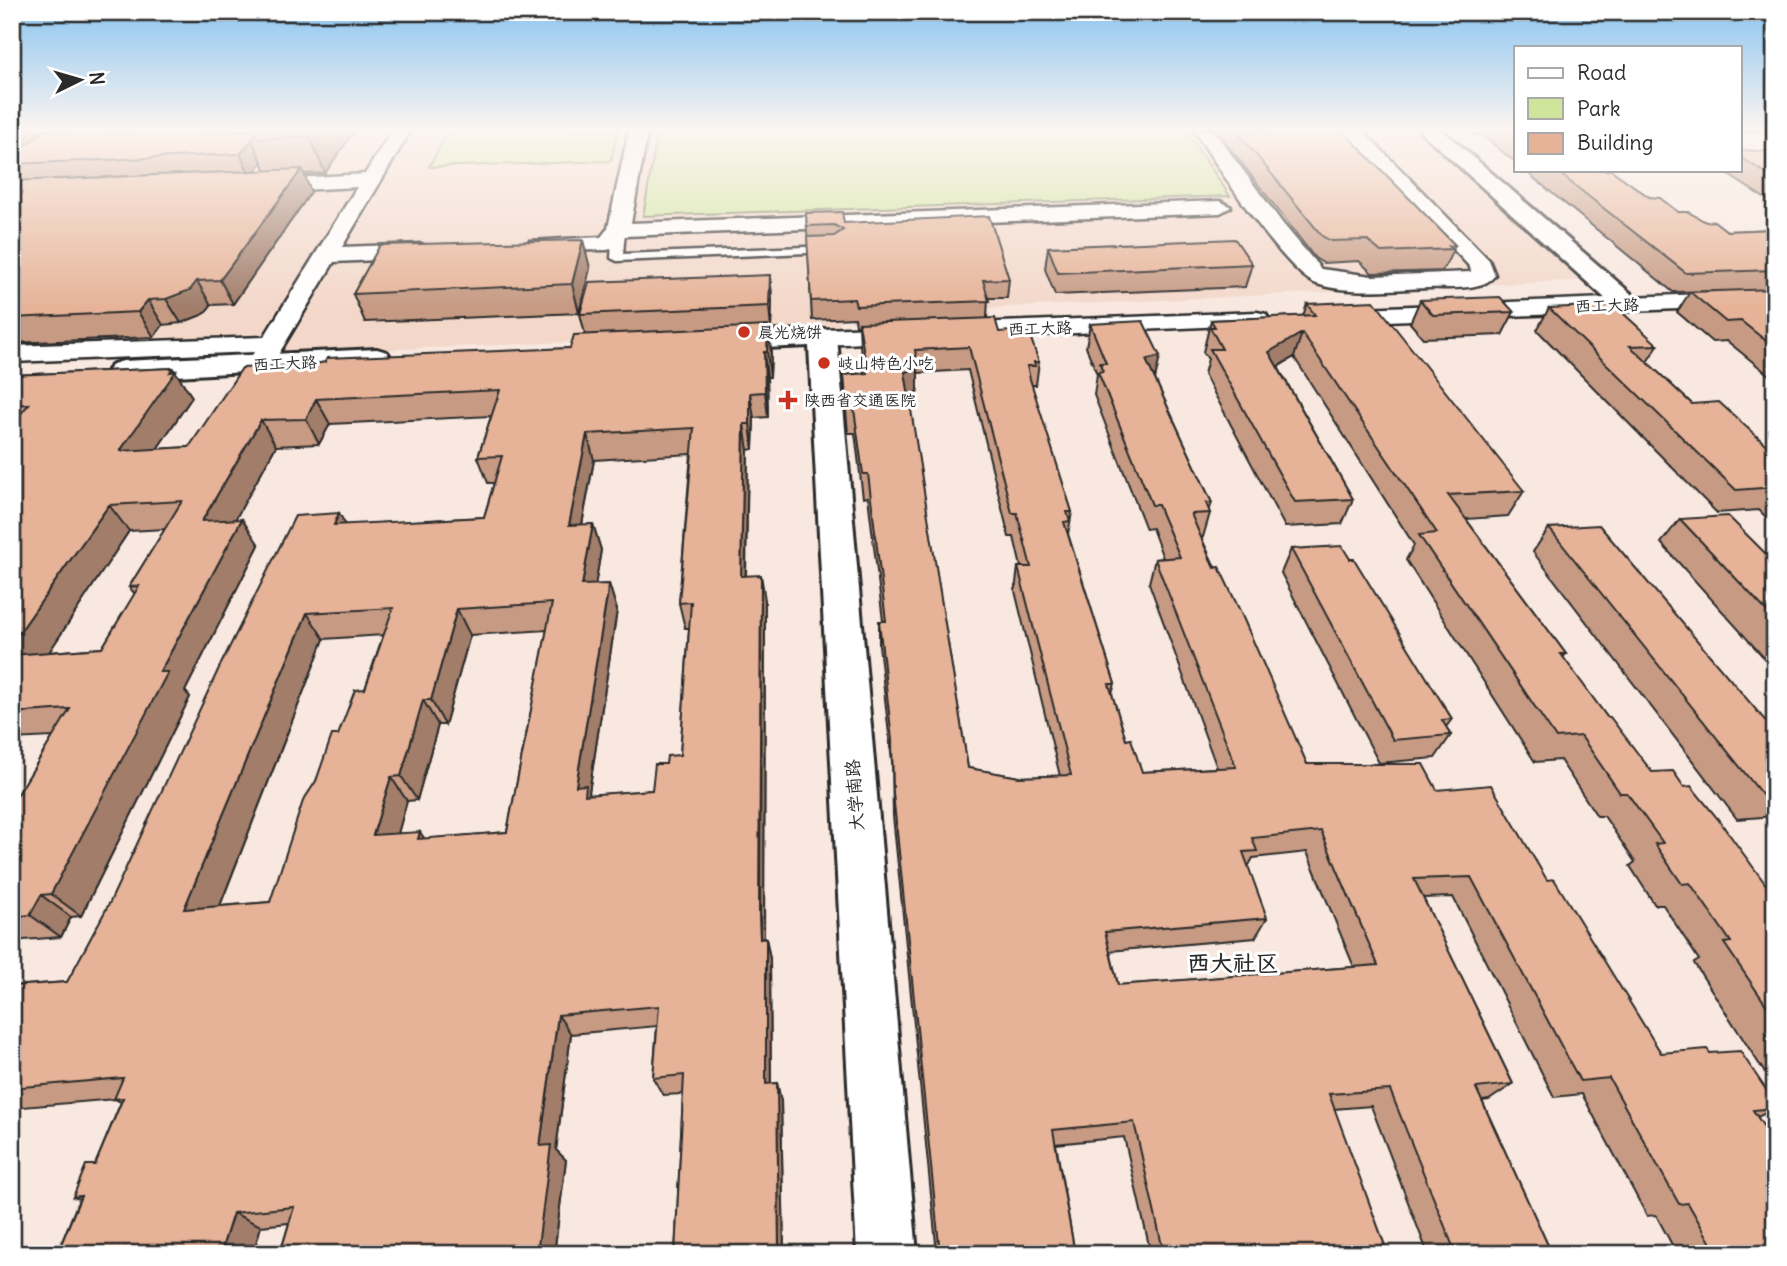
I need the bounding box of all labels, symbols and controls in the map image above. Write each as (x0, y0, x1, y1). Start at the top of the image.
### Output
north arrow (46, 46, 116, 116)
legend (1514, 46, 1742, 172)
text: Road (1577, 59, 1626, 86)
text: N (84, 71, 109, 86)
text: Park (1577, 95, 1620, 122)
text: Building (1577, 129, 1653, 156)
street label: 西工大路 (1575, 294, 1639, 316)
street label: 西工大路 (1008, 317, 1072, 339)
place label: 晨光烧饼 (758, 322, 822, 342)
marker: 晨光烧饼 (736, 324, 752, 340)
street label: 西工大路 (253, 351, 317, 375)
place label: 岐山特色小吃 (838, 353, 934, 373)
marker: 岐山特色小吃 (816, 355, 832, 371)
marker: 陕西省交通医院 (778, 390, 798, 410)
place label: 陕西省交通医院 (804, 390, 916, 410)
street label: 大学南路 (841, 758, 868, 832)
district label: 西大社区 (1187, 948, 1279, 977)

